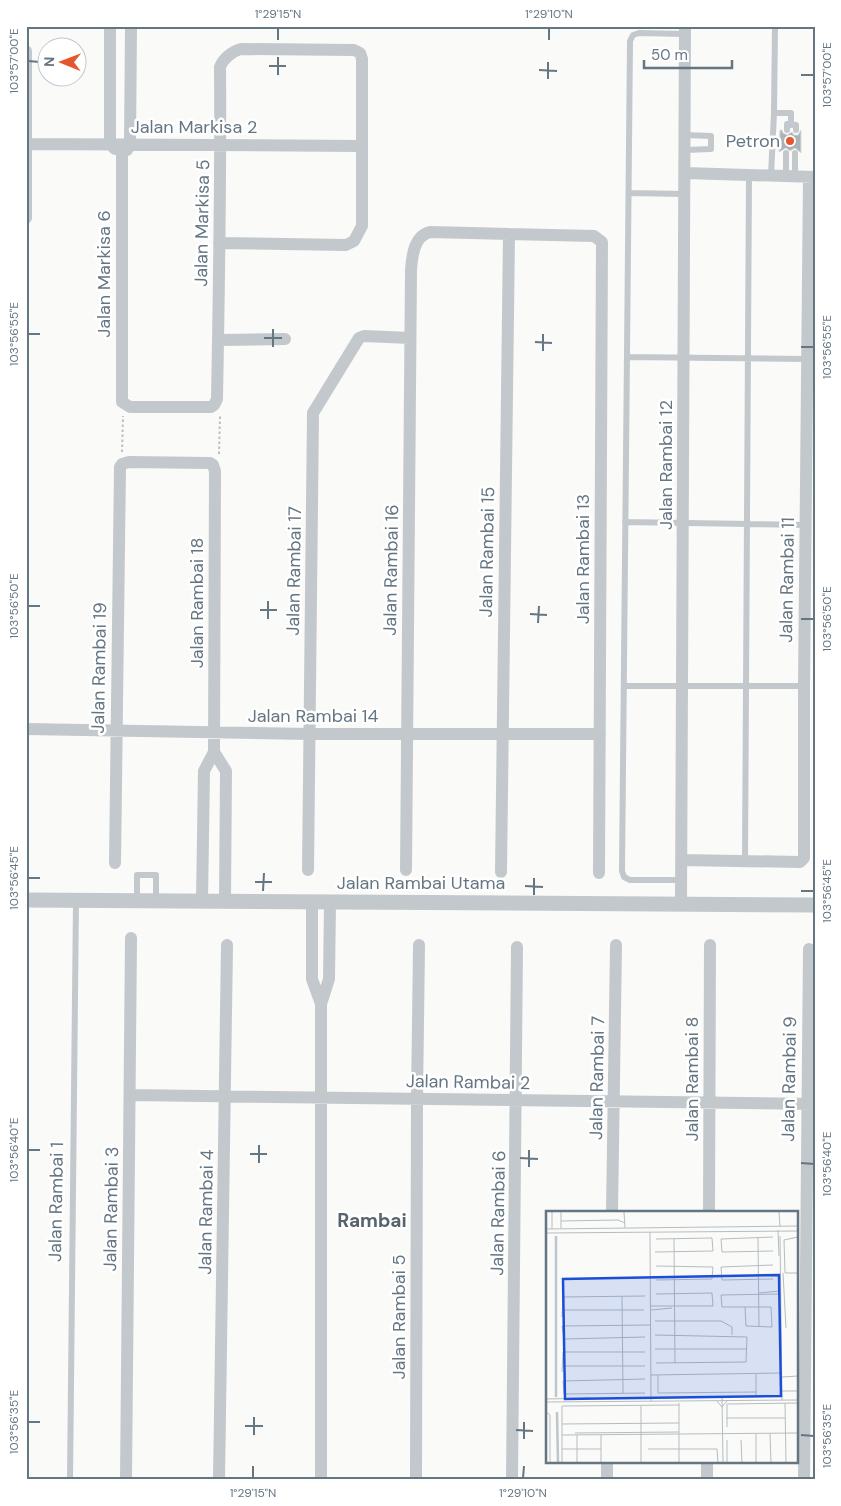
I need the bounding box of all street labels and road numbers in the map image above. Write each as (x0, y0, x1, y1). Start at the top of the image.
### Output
street label: Jalan Markisa 2 (131, 115, 257, 139)
street label: Jalan Markisa 5 (189, 159, 215, 287)
street label: Jalan Markisa 6 (92, 210, 116, 338)
street label: Jalan Rambai 12 (654, 400, 678, 530)
street label: Jalan Rambai 15 (474, 486, 500, 618)
street label: Jalan Rambai 13 (571, 494, 595, 624)
street label: Jalan Rambai 16 (378, 504, 404, 636)
street label: Jalan Rambai 17 (281, 506, 307, 636)
street label: Jalan Rambai 11 (774, 517, 800, 643)
street label: Jalan Rambai 18 (185, 538, 209, 668)
street label: Jalan Rambai 19 (86, 602, 112, 734)
street label: Jalan Rambai 14 (248, 704, 378, 728)
street label: Jalan Rambai Utama (337, 871, 505, 895)
street label: Jalan Rambai 7 (584, 1016, 610, 1140)
street label: Jalan Rambai 8 (680, 1016, 704, 1142)
street label: Jalan Rambai 9 (776, 1016, 802, 1142)
street label: Jalan Rambai 2 (406, 1069, 530, 1095)
street label: Jalan Rambai 1 (43, 1142, 69, 1262)
street label: Jalan Rambai 3 (98, 1146, 124, 1272)
street label: Jalan Rambai 4 (193, 1149, 219, 1275)
street label: Jalan Rambai 6 (485, 1150, 511, 1276)
street label: Jalan Rambai 5 (387, 1254, 411, 1380)

